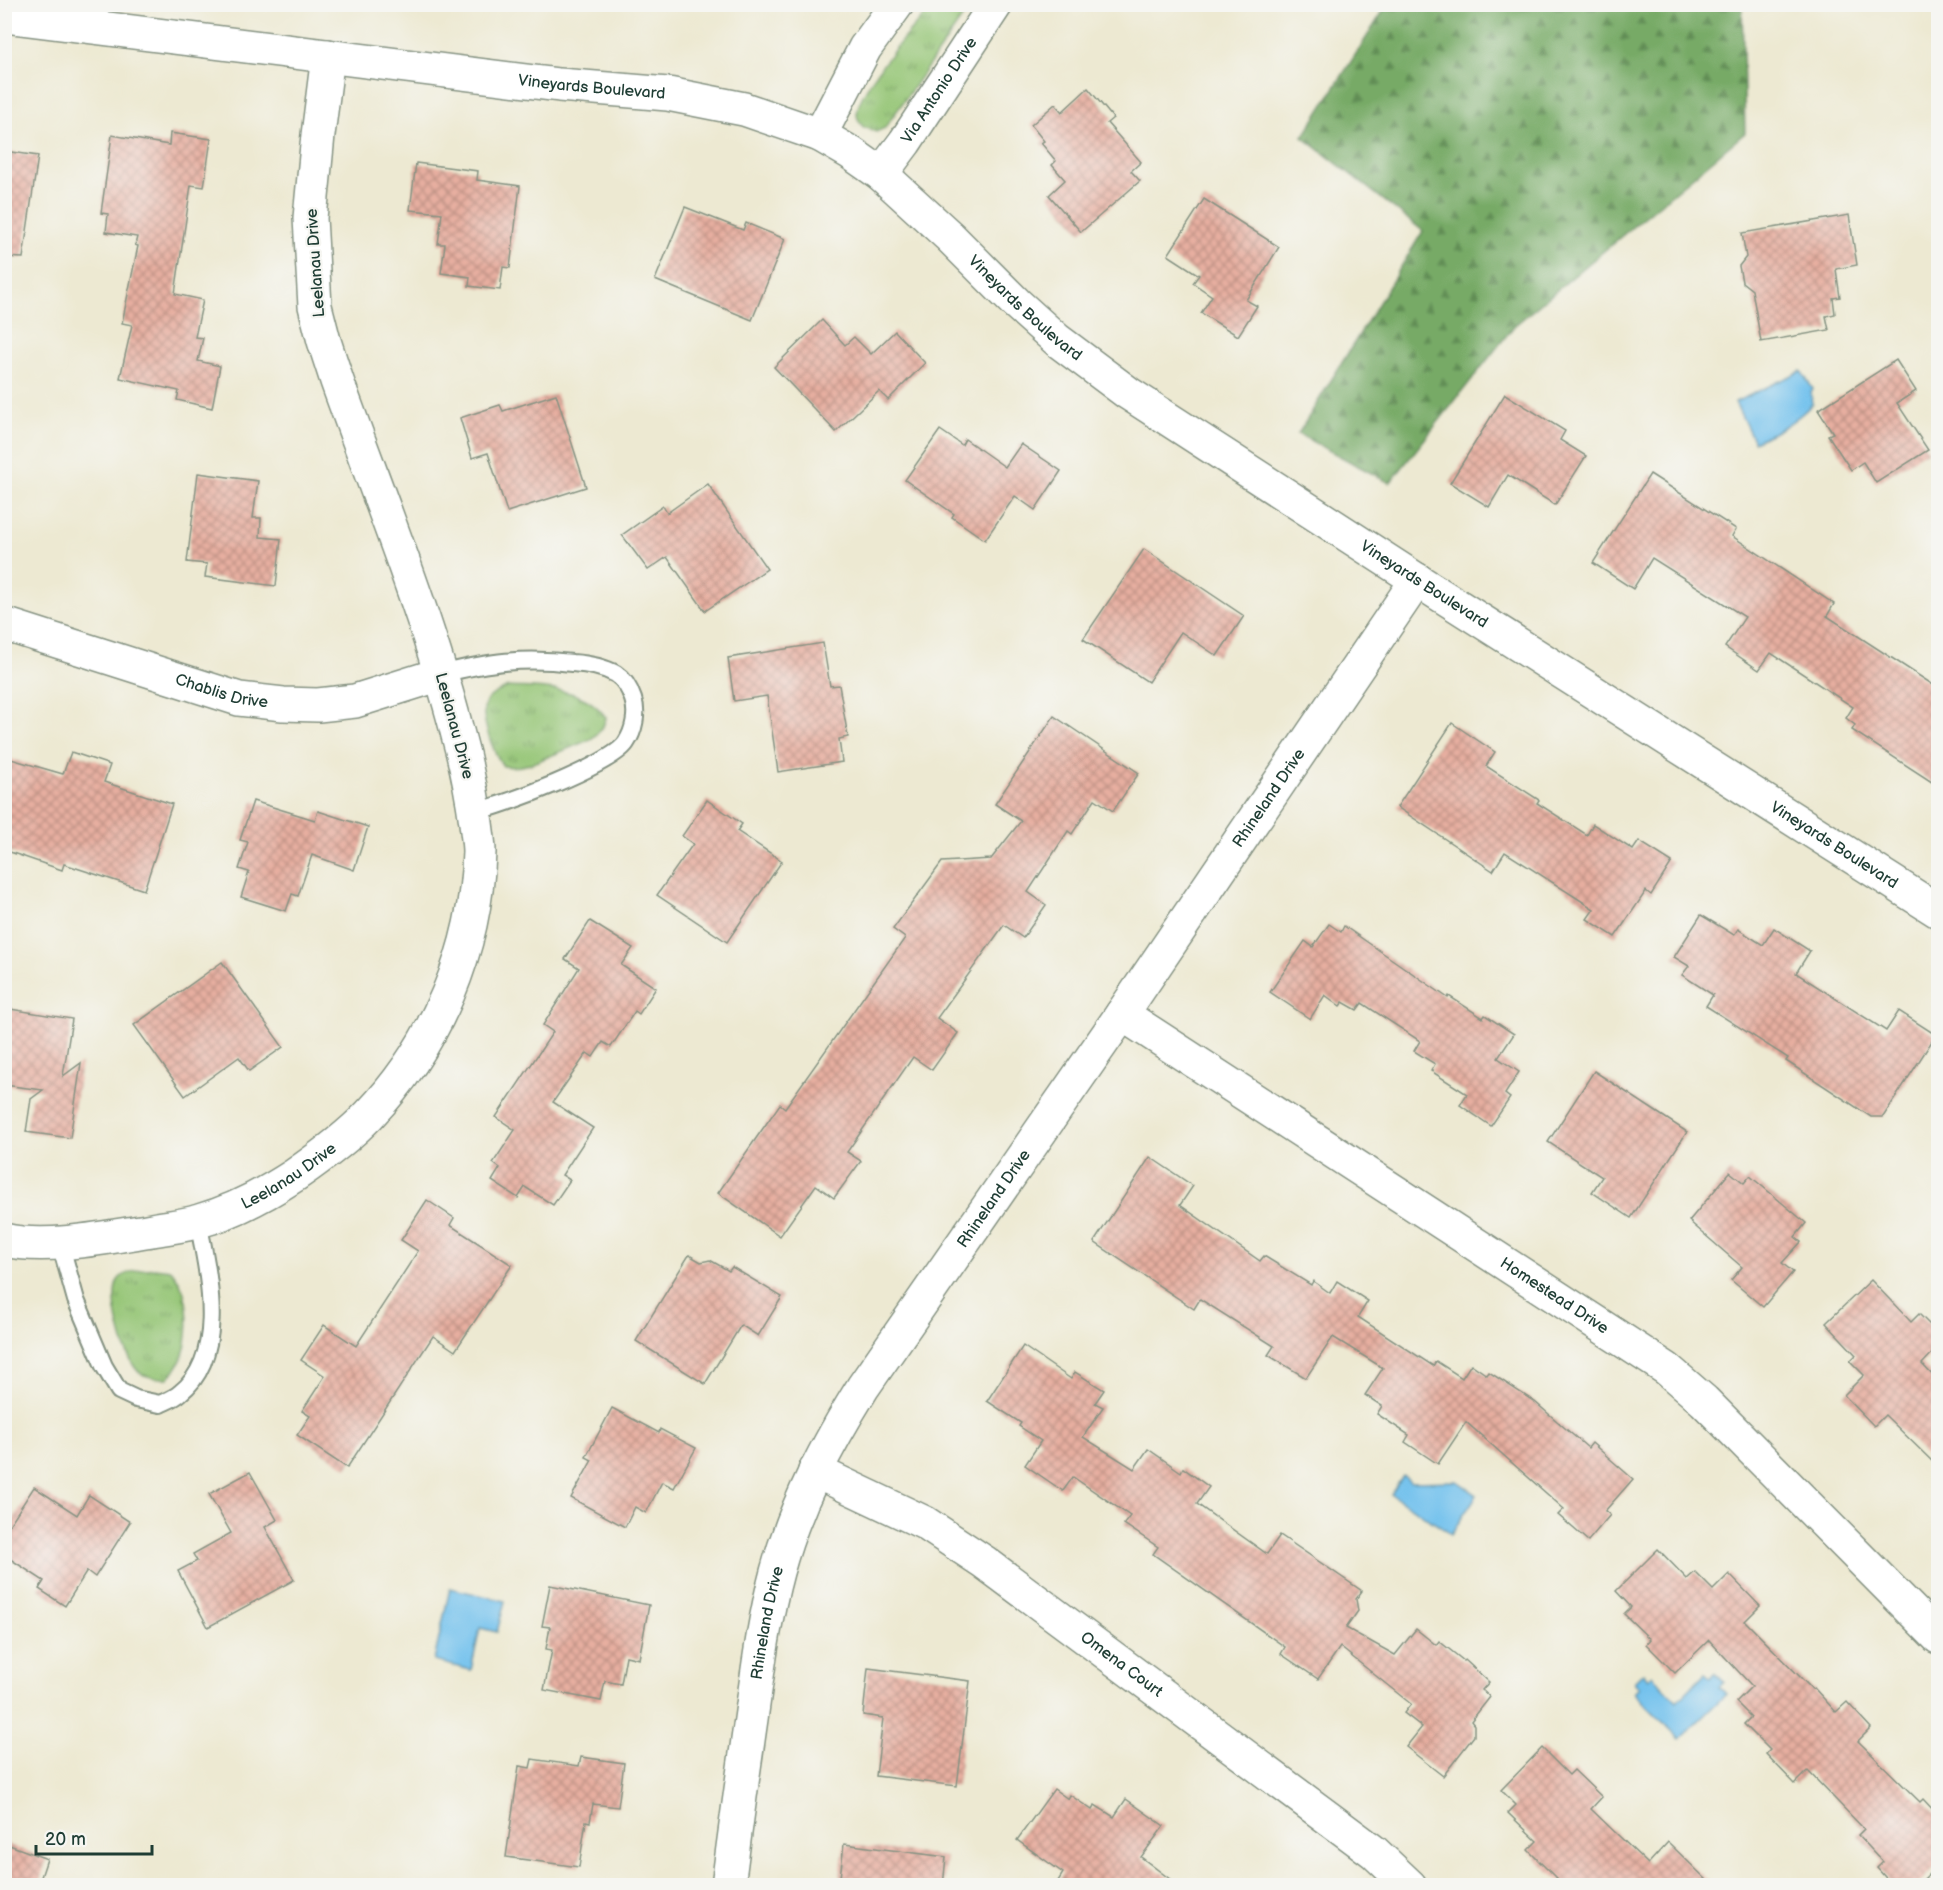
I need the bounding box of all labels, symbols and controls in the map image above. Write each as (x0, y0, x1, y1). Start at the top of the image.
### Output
street label: Via Antonio Drive (897, 33, 981, 147)
street label: Vineyards Boulevard (517, 70, 666, 103)
street label: Leelanau Drive (303, 207, 329, 318)
street label: Vineyards Boulevard (964, 251, 1086, 365)
street label: Vineyards Boulevard (1357, 536, 1491, 632)
street label: Chablis Drive (173, 670, 269, 712)
street label: Leelanau Drive (431, 671, 477, 782)
street label: Rhineland Drive (1229, 745, 1309, 851)
street label: Vineyards Boulevard (1767, 797, 1902, 893)
street label: Leelanau Drive (238, 1138, 341, 1213)
street label: Rhineland Drive (953, 1145, 1035, 1251)
street label: Homestead Drive (1497, 1253, 1613, 1338)
street label: Rhineland Drive (747, 1564, 788, 1681)
street label: Omena Court (1077, 1628, 1167, 1701)
scale bar (36, 1818, 152, 1856)
text: 20 m (45, 1829, 86, 1850)

